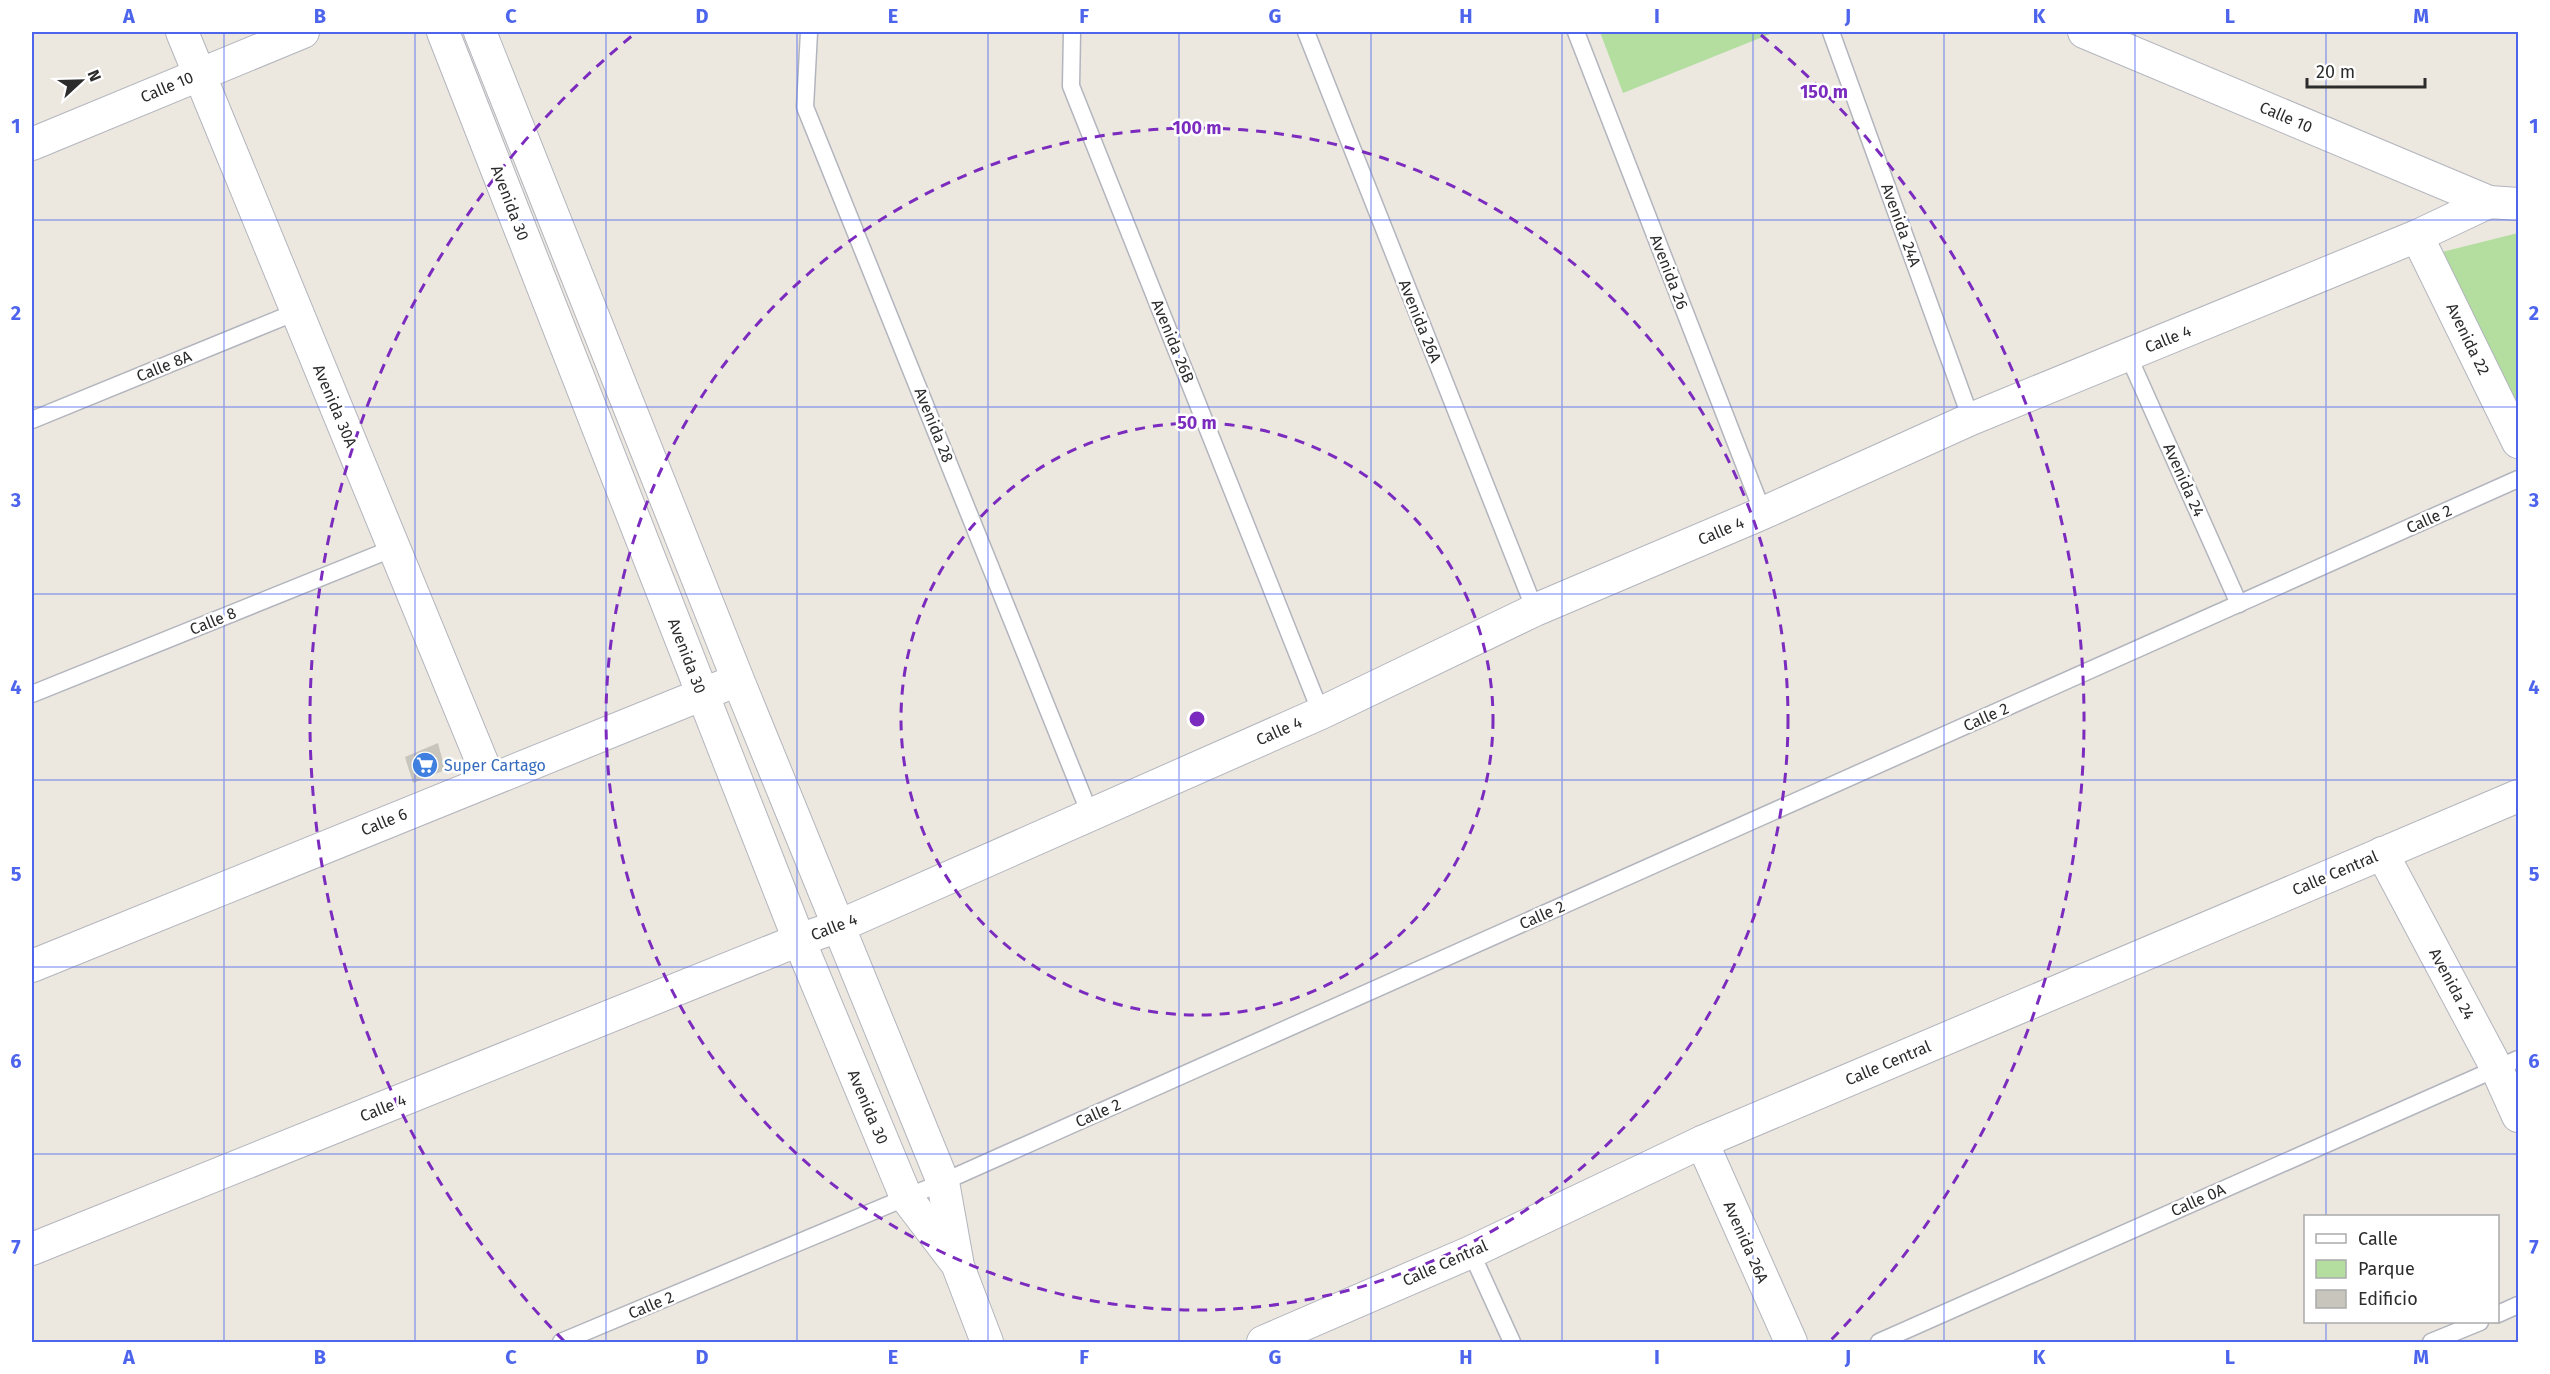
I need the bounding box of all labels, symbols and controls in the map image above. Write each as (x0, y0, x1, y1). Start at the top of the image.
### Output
text: A (122, 4, 136, 28)
text: B (314, 4, 326, 28)
text: C (505, 4, 517, 28)
text: D (695, 4, 709, 28)
text: E (888, 4, 898, 28)
text: F (1079, 4, 1089, 28)
text: G (1269, 4, 1281, 28)
text: H (1459, 4, 1473, 28)
text: I (1654, 4, 1660, 28)
text: J (1844, 4, 1851, 28)
text: K (2033, 4, 2046, 28)
text: L (2225, 4, 2235, 28)
text: M (2413, 4, 2429, 28)
north arrow (51, 51, 111, 111)
scale bar (2307, 51, 2426, 89)
text: 20 m (2316, 61, 2355, 83)
text: N (84, 67, 105, 84)
street label: Calle 10 (138, 67, 196, 107)
text: 150 m (1800, 81, 1848, 103)
street label: Calle 10 (2257, 97, 2315, 137)
text: 1 (11, 114, 21, 138)
text: 1 (2529, 114, 2539, 138)
text: 100 m (1173, 117, 1221, 139)
street label: Avenida 30 (487, 163, 533, 243)
street label: Avenida 24A (1877, 181, 1925, 270)
street label: Avenida 26 (1646, 232, 1692, 312)
street label: Avenida 26A (1395, 277, 1446, 366)
street label: Avenida 26B (1148, 297, 1198, 386)
street label: Avenida 22 (2442, 300, 2494, 378)
text: 2 (11, 301, 21, 325)
text: 2 (2529, 301, 2539, 325)
street label: Calle 4 (2142, 321, 2194, 357)
street label: Calle 8A (134, 346, 195, 386)
street label: Avenida 30A (309, 362, 361, 451)
street label: Avenida 28 (910, 385, 958, 465)
text: 50 m (1177, 412, 1217, 434)
street label: Avenida 24 (2159, 440, 2209, 520)
text: 3 (10, 488, 21, 512)
text: 3 (2528, 488, 2539, 512)
street label: Calle 2 (2403, 501, 2455, 537)
street label: Calle 4 (1695, 513, 1747, 549)
street label: Calle 8 (187, 603, 239, 639)
street label: Avenida 30 (664, 616, 710, 696)
text: 4 (10, 675, 22, 699)
text: 4 (2528, 675, 2540, 699)
street label: Calle 2 (1960, 699, 2012, 735)
centre of rings (1187, 709, 1207, 729)
street label: Calle 4 (1253, 712, 1305, 749)
supermarket icon: Super Cartago (410, 750, 440, 780)
place label: Super Cartago (444, 756, 546, 775)
street label: Calle 6 (358, 804, 410, 840)
street label: Calle Central (2289, 846, 2381, 900)
text: 5 (11, 862, 22, 886)
text: 5 (2529, 862, 2540, 886)
street label: Calle 2 (1516, 897, 1568, 933)
street label: Calle 4 (808, 909, 860, 944)
street label: Avenida 24 (2425, 945, 2479, 1023)
street label: Calle Central (1842, 1036, 1934, 1090)
text: 6 (10, 1049, 22, 1073)
text: 6 (2528, 1049, 2540, 1073)
street label: Avenida 30 (844, 1067, 892, 1147)
street label: Calle 4 (357, 1090, 409, 1126)
street label: Calle 2 (1072, 1095, 1124, 1131)
street label: Calle 0A (2168, 1179, 2229, 1220)
street label: Avenida 26A (1719, 1198, 1773, 1287)
legend (2304, 1215, 2499, 1323)
text: Calle (2358, 1228, 2398, 1250)
text: 7 (11, 1235, 21, 1259)
text: 7 (2529, 1235, 2539, 1259)
street label: Calle Central (1400, 1236, 1491, 1290)
text: Parque (2358, 1258, 2415, 1280)
street label: Calle 2 (625, 1287, 677, 1323)
text: Edificio (2358, 1288, 2418, 1310)
text: A (122, 1345, 136, 1369)
text: B (314, 1345, 326, 1369)
text: C (505, 1345, 517, 1369)
text: D (695, 1345, 709, 1369)
text: E (888, 1345, 898, 1369)
text: F (1079, 1345, 1089, 1369)
text: G (1269, 1345, 1281, 1369)
text: H (1459, 1345, 1473, 1369)
text: I (1654, 1345, 1660, 1369)
text: J (1844, 1345, 1851, 1369)
text: K (2033, 1345, 2046, 1369)
text: L (2225, 1345, 2235, 1369)
text: M (2413, 1345, 2429, 1369)

